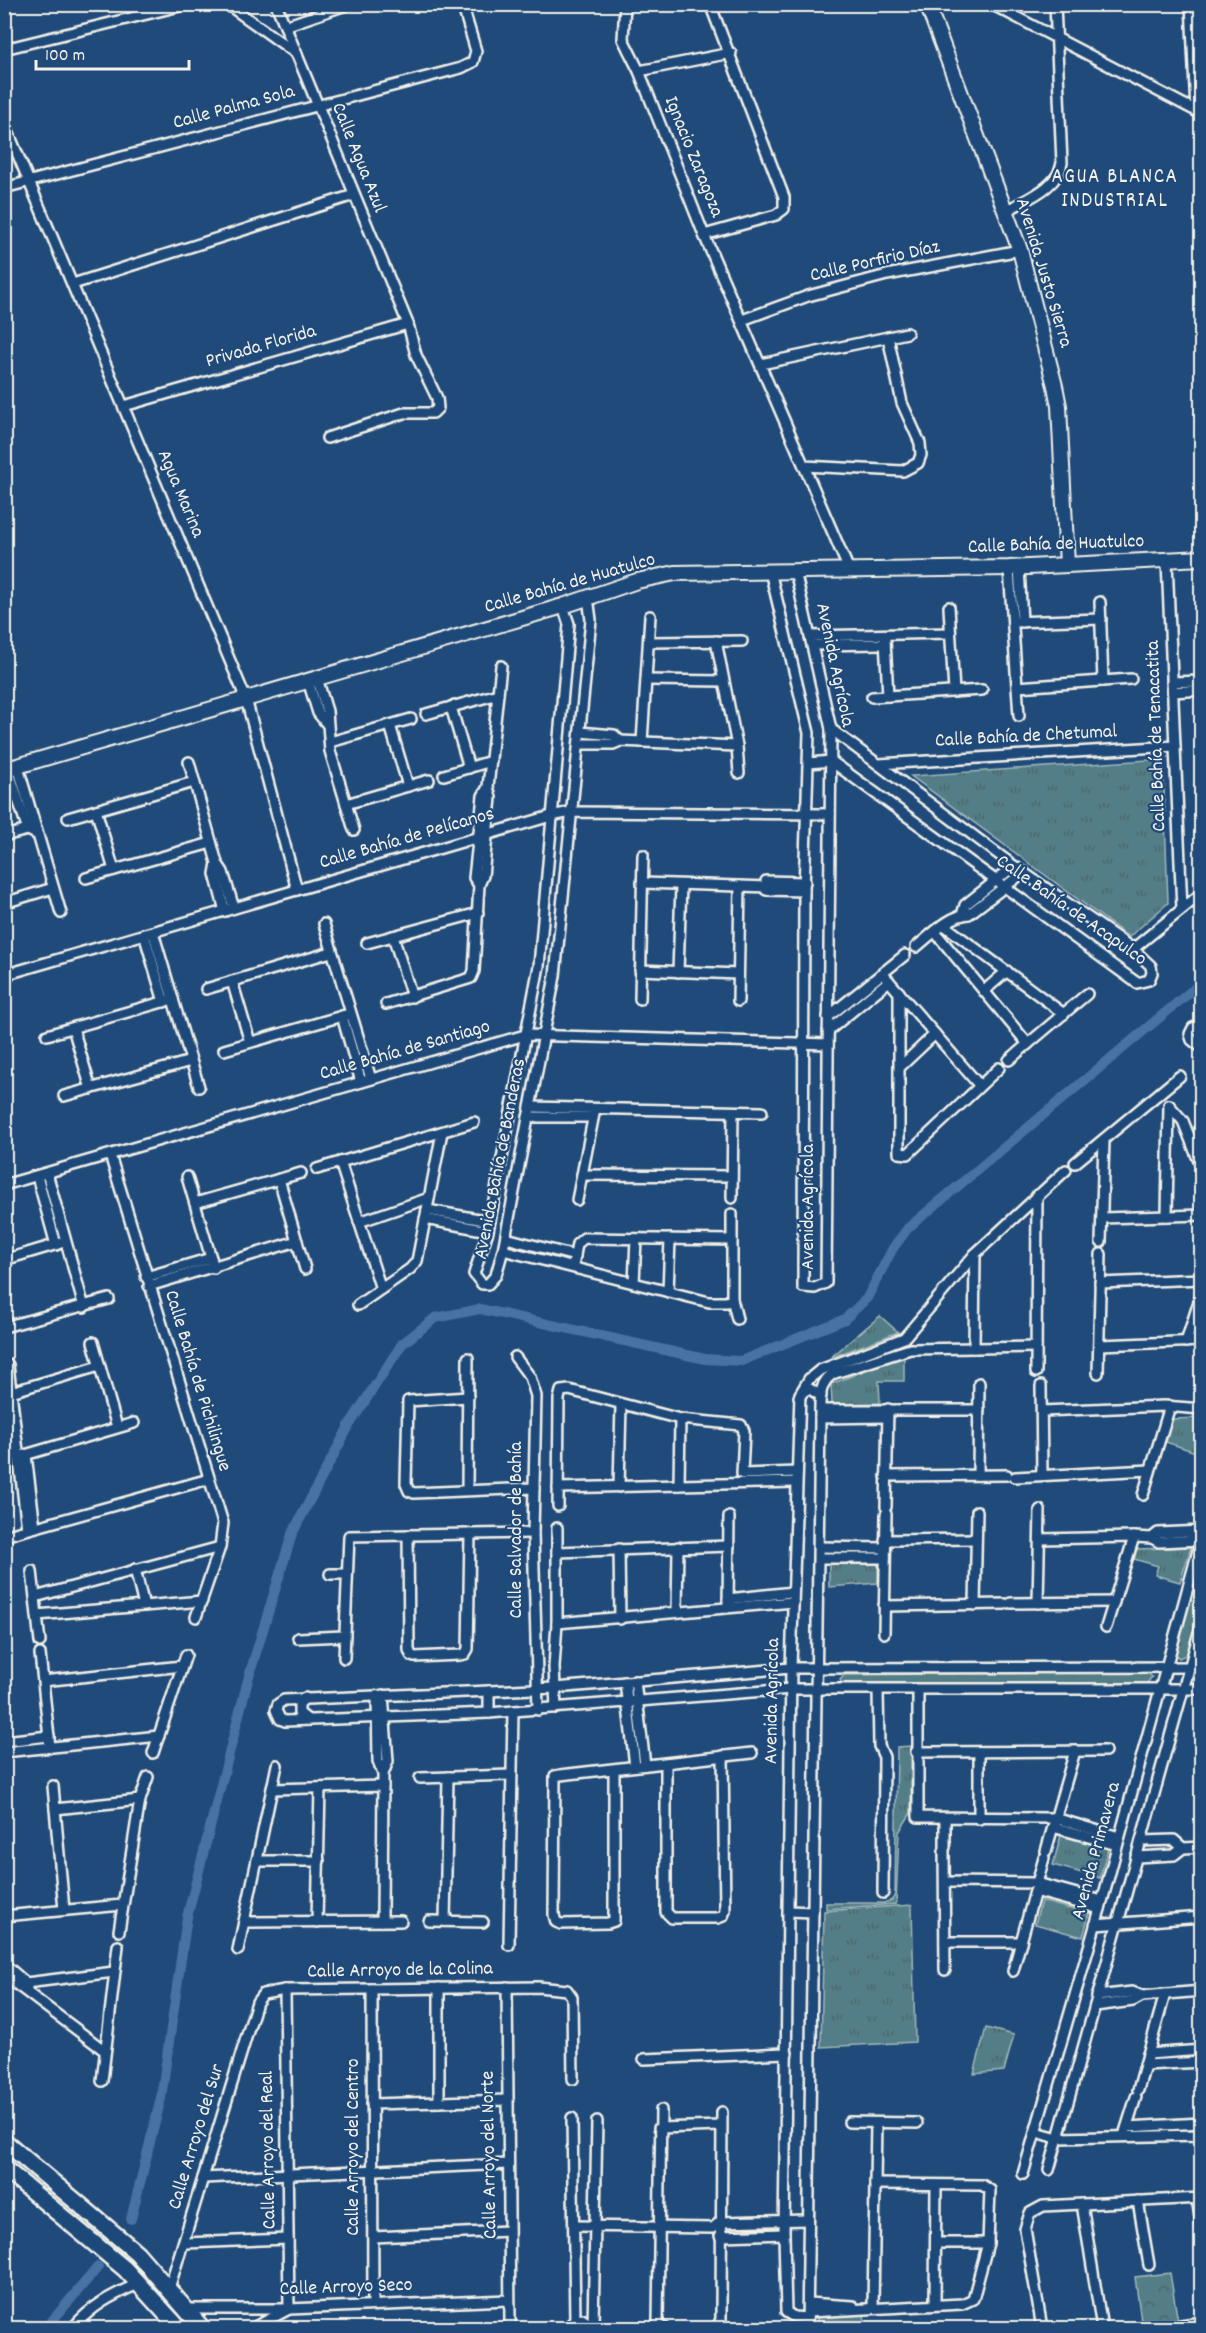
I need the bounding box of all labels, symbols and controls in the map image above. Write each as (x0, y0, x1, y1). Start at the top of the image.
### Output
scale bar (36, 33, 189, 71)
text: 100 m (45, 44, 85, 69)
street label: Calle Palma Sola (170, 78, 299, 138)
street label: Ignacio Zaragoza (656, 92, 730, 222)
street label: Calle Agua Azul (323, 99, 393, 217)
district label: AGUA BLANCA INDUSTRIAL (1051, 163, 1179, 217)
street label: Avenida Justo Sierra (1007, 195, 1079, 352)
street label: Calle Porfirio Díaz (807, 233, 943, 291)
street label: Privada Florida (203, 318, 320, 376)
street label: Agua Marina (149, 446, 211, 543)
street label: Calle Bahía de Huatulco (967, 528, 1145, 562)
street label: Calle Bahía de Huatulco (481, 546, 659, 622)
street label: Avenida Agrícola (807, 600, 861, 730)
street label: Calle Bahía de Tenacatita (1140, 639, 1174, 832)
street label: Calle Bahía de Chetumal (934, 718, 1118, 756)
street label: Calle Bahía de Pelícanos (316, 801, 498, 877)
street label: Calle Bahía de Acapulco (990, 848, 1152, 974)
street label: Calle Bahía de Santiago (316, 1013, 494, 1089)
street label: Avenida Bahía de Banderas (468, 1056, 534, 1262)
street label: Avenida Agrícola (795, 1143, 823, 1270)
street label: Calle Bahía de Pichilingue (156, 1287, 238, 1475)
street label: Calle Salvador de Bahía (503, 1441, 531, 1618)
street label: Avenida Agrícola (758, 1637, 788, 1764)
street label: Avenida Primavera (1065, 1778, 1129, 1923)
street label: Calle Arroyo de la Colina (307, 1955, 494, 1987)
street label: Calle Arroyo del Centro (340, 2058, 368, 2236)
street label: Calle Arroyo del Sur (162, 2060, 233, 2213)
street label: Calle Arroyo del Real (254, 2070, 284, 2230)
street label: Calle Arroyo del Norte (475, 2070, 505, 2239)
street label: Calle Arroyo Seco (279, 2272, 413, 2304)

